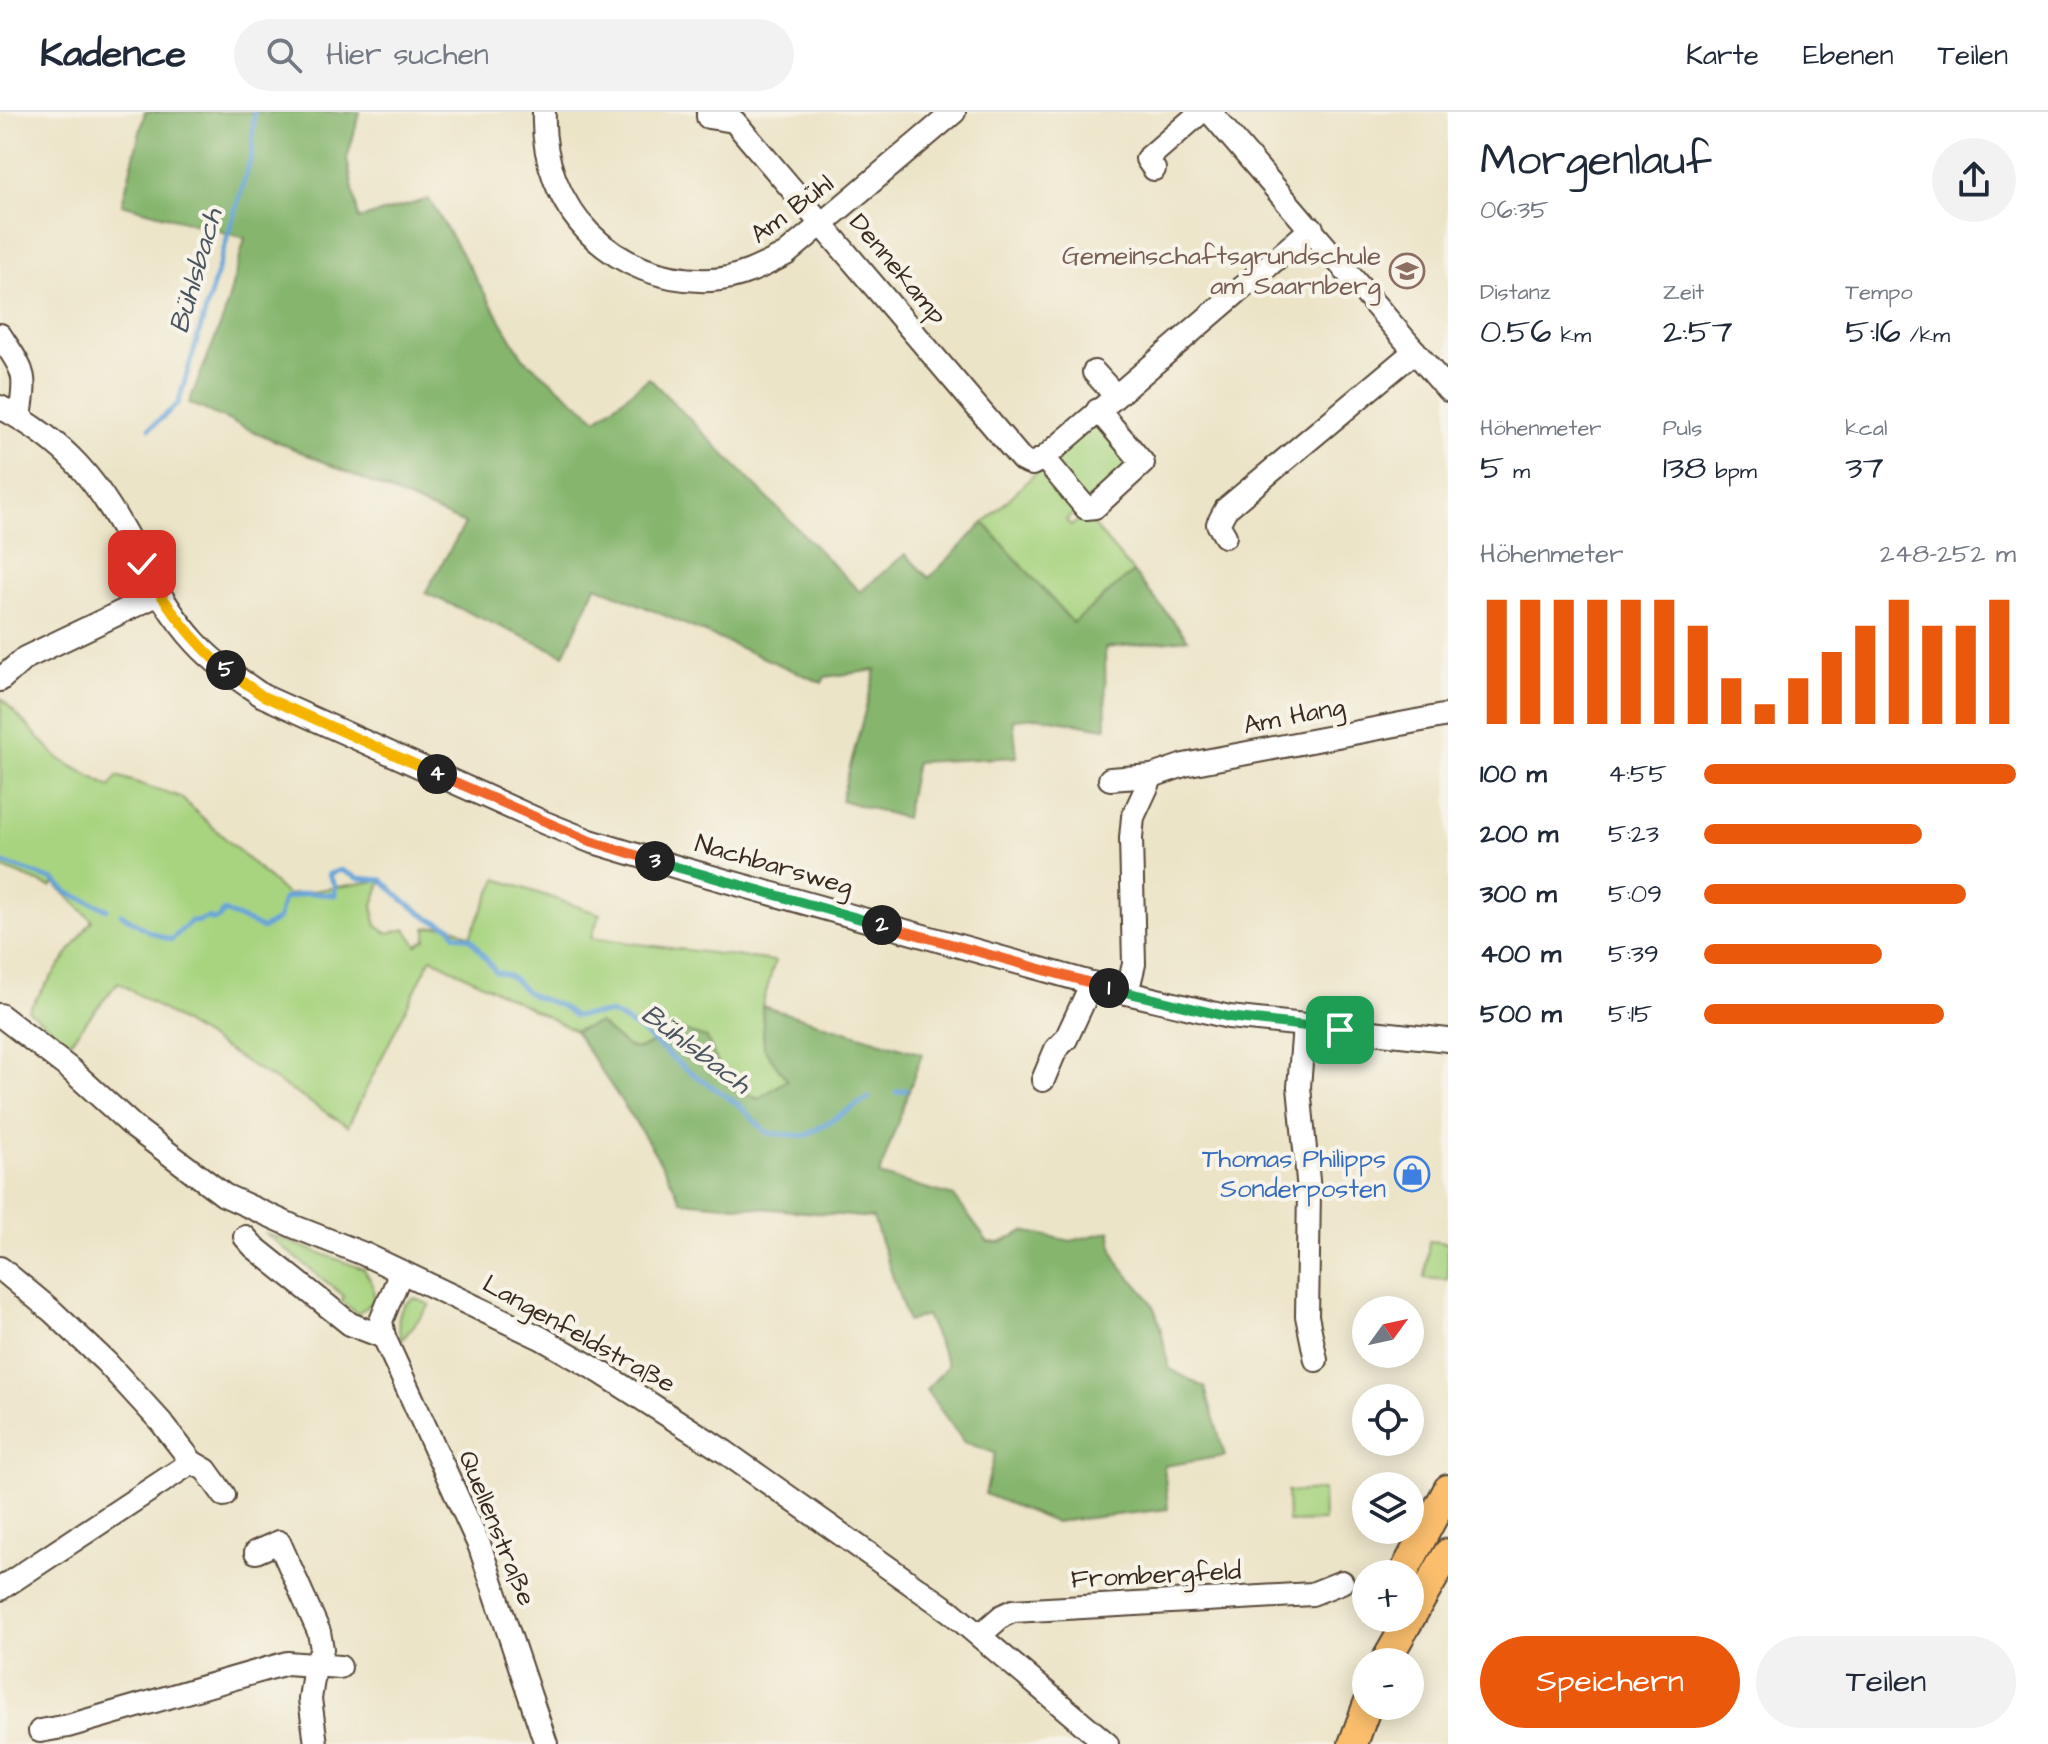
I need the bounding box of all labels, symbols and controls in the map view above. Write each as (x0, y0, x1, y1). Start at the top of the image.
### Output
search box (234, 19, 794, 91)
text: Kadence (40, 29, 186, 81)
icon: search (262, 33, 306, 77)
text: Hier suchen (326, 34, 489, 76)
text: Karte (1686, 36, 1759, 75)
text: Ebenen (1803, 36, 1894, 75)
text: Teilen (1938, 36, 2008, 75)
text: Morgenlauf (1480, 131, 1712, 192)
button: share (1932, 138, 2016, 222)
street label: Am Bühl (743, 166, 841, 252)
text: 06:35 (1480, 192, 1549, 228)
water label: Bühlsbach (160, 203, 233, 338)
street label: Dennekamp (841, 206, 955, 332)
place label: Gemeinschaftsgrundschule am Saarnberg (1062, 238, 1381, 306)
school or university icon: Gemeinschaftsgrundschule am Saarnberg (1388, 252, 1426, 290)
text: Distanz (1480, 277, 1551, 308)
text: Zeit (1663, 277, 1704, 308)
text: Tempo (1845, 277, 1913, 308)
text: 0.56 (1480, 308, 1552, 356)
text: 2:57 (1663, 308, 1733, 356)
text: 5:16 (1845, 308, 1901, 356)
text: km (1552, 320, 1591, 351)
text: /km (1901, 320, 1950, 351)
text: Höhenmeter (1480, 413, 1601, 444)
text: Puls (1663, 413, 1702, 444)
text: kcal (1845, 413, 1887, 444)
text: 5 (1480, 444, 1504, 492)
text: 138 (1663, 444, 1706, 492)
text: 37 (1845, 444, 1884, 492)
text: m (1504, 456, 1530, 487)
text: bpm (1706, 456, 1757, 487)
pin (108, 530, 176, 598)
text: Höhenmeter (1480, 536, 1624, 572)
text: 248–252 m (1880, 536, 2016, 572)
icon: check (120, 542, 164, 586)
pin: 5 (206, 650, 246, 690)
text: 5 (218, 654, 234, 685)
street label: Am Hang (1240, 689, 1348, 745)
pin: 4 (417, 754, 457, 794)
text: 100 m (1480, 756, 1547, 792)
text: 4:55 (1608, 756, 1667, 792)
text: 4 (430, 758, 444, 789)
text: 200 m (1480, 816, 1558, 852)
text: 5:23 (1608, 816, 1659, 852)
street label: Nachbarsweg (690, 825, 857, 907)
pin: 3 (635, 841, 675, 881)
text: 3 (649, 845, 661, 876)
text: 300 m (1480, 876, 1557, 912)
text: 5:09 (1608, 876, 1662, 912)
pin: 2 (862, 905, 902, 945)
text: 2 (876, 909, 888, 940)
text: 400 m (1480, 936, 1561, 972)
text: 5:39 (1608, 936, 1659, 972)
pin: 1 (1089, 968, 1129, 1008)
text: 1 (1108, 972, 1110, 1003)
water label: Bühlsbach (633, 995, 760, 1104)
pin (1306, 996, 1374, 1064)
text: 500 m (1480, 996, 1562, 1032)
text: 5:15 (1608, 996, 1652, 1032)
icon: arrive (1318, 1008, 1362, 1052)
place label: Thomas Philipps Sonderposten (1202, 1141, 1386, 1207)
shop icon: Thomas Philipps Sonderposten (1393, 1155, 1431, 1193)
street label: Langenfeldstraße (475, 1266, 682, 1404)
north arrow (1352, 1296, 1424, 1368)
map controls (1352, 1296, 1424, 1720)
button: locate (1352, 1384, 1424, 1456)
street label: Quellenstraße (449, 1445, 545, 1611)
button: layers (1352, 1472, 1424, 1544)
street label: Frombergfeld (1070, 1553, 1242, 1599)
button: + (1352, 1560, 1424, 1632)
button: Speichern (1480, 1636, 1740, 1728)
button: Teilen (1756, 1636, 2016, 1728)
button: − (1352, 1648, 1424, 1720)

